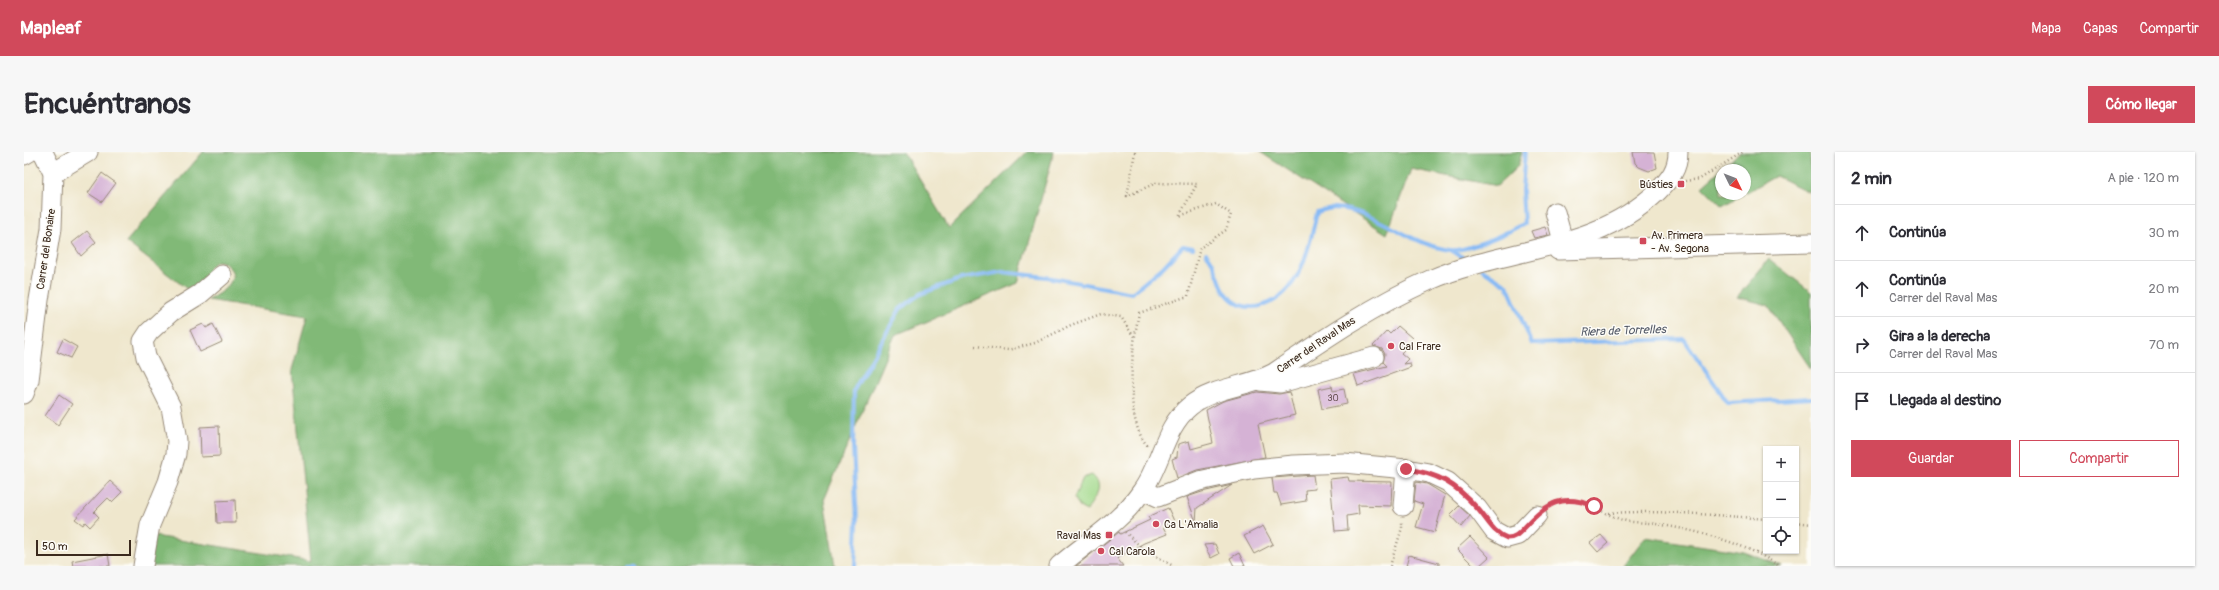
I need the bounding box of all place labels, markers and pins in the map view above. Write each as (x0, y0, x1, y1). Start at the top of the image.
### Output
place label: Bústies (1639, 178, 1673, 191)
marker: Bústies (1676, 179, 1686, 189)
place label: Av. Primera - Av. Segona (1651, 229, 1709, 255)
marker: Av. Primera - Av. Segona (1638, 236, 1648, 246)
place label: Cal Frare (1399, 340, 1441, 353)
marker: Cal Frare (1386, 341, 1396, 351)
place label: Ca L'Amalia (1164, 518, 1218, 531)
marker: Ca L'Amalia (1151, 519, 1161, 529)
place label: Raval Mas (1056, 529, 1101, 542)
marker: Raval Mas (1104, 530, 1114, 540)
place label: Cal Carola (1109, 545, 1155, 558)
marker: Cal Carola (1096, 546, 1106, 556)

